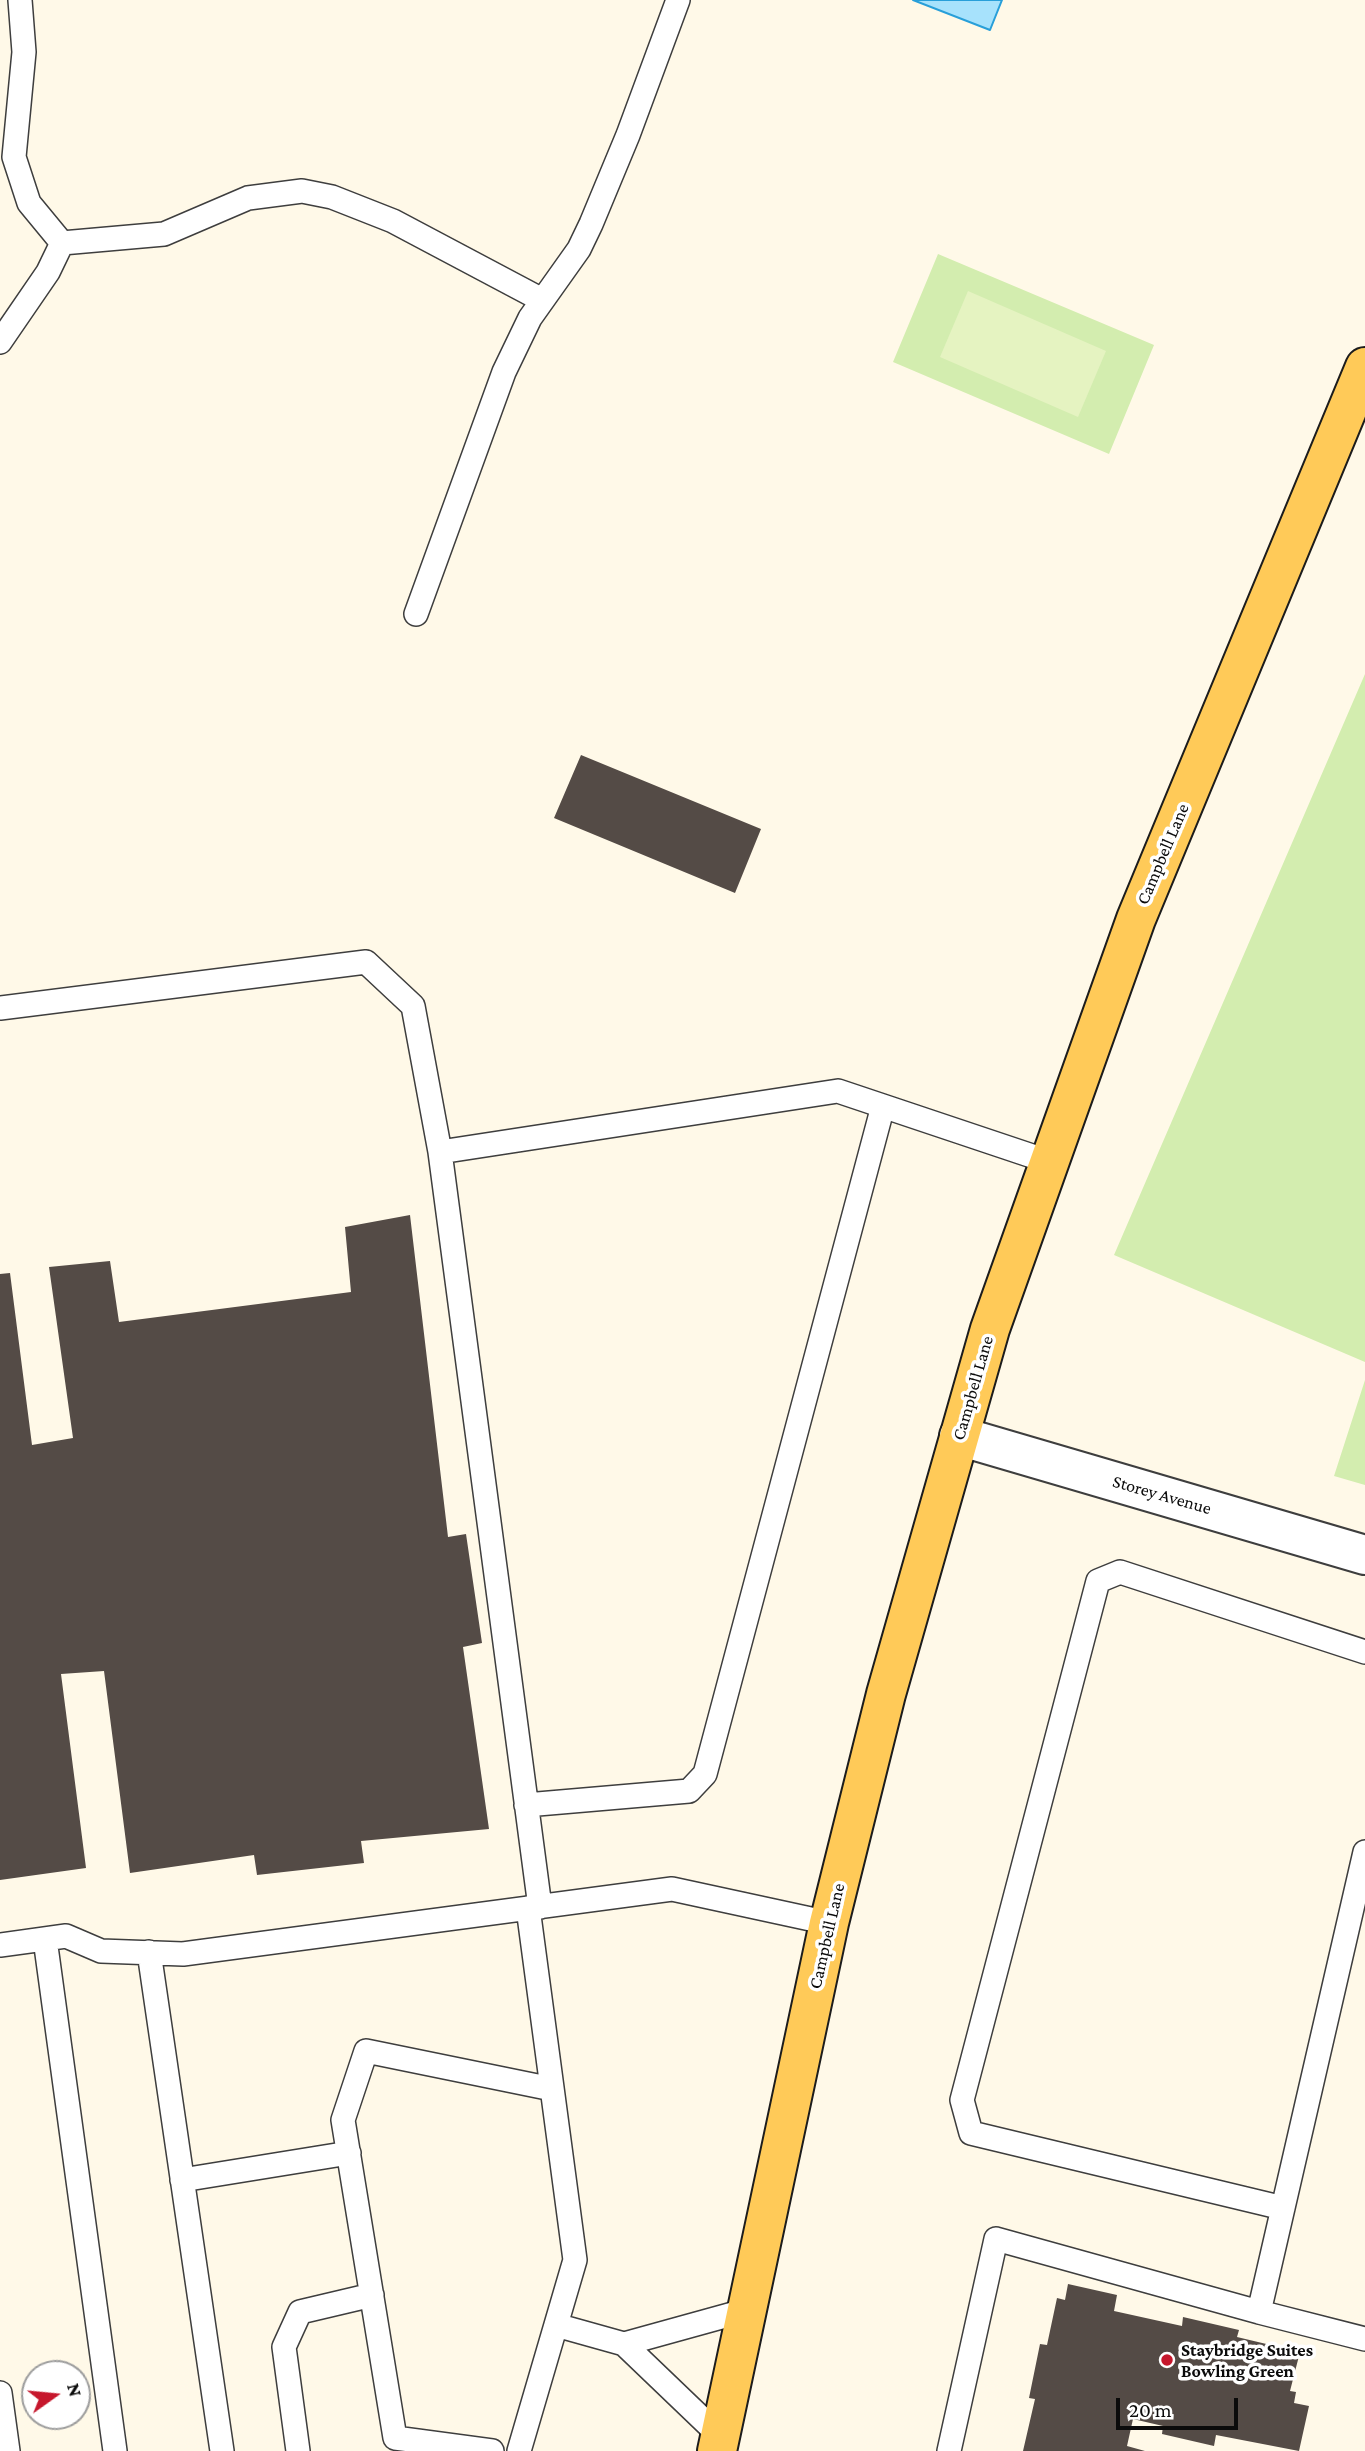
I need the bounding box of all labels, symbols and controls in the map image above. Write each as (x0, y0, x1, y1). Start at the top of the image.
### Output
street label: Campbell Lane (1132, 800, 1194, 908)
street label: Campbell Lane (948, 1333, 998, 1443)
street label: Storey Avenue (1110, 1471, 1214, 1519)
street label: Campbell Lane (804, 1881, 850, 1991)
place label: Staybridge Suites Bowling Green (1181, 2339, 1313, 2382)
marker: Staybridge Suites Bowling Green (1159, 2352, 1175, 2368)
north arrow (21, 2360, 91, 2430)
text: N (63, 2381, 87, 2399)
scale bar (1120, 2384, 1242, 2428)
text: 20 m (1129, 2398, 1172, 2422)

